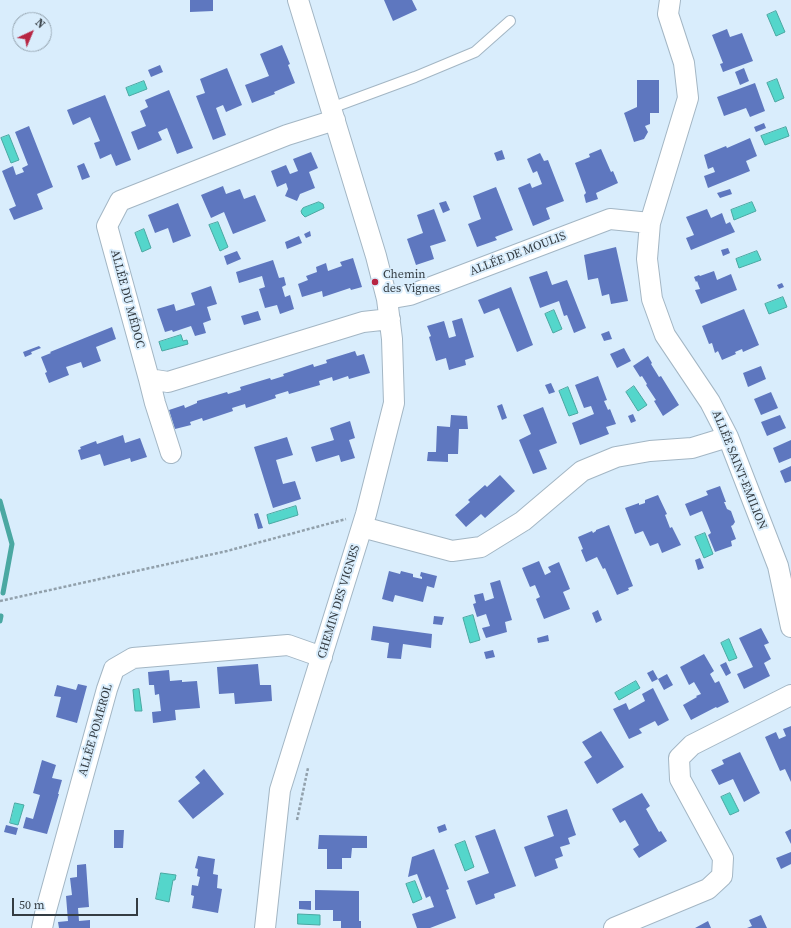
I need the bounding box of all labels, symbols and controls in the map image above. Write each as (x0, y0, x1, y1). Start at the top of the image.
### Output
north arrow (12, 12, 52, 52)
text: N (32, 16, 48, 32)
street label: ALLÉE DE MOULIS (468, 229, 568, 279)
street label: ALLÉE DU MÉDOC (107, 248, 147, 350)
place label: Chemin des Vignes (383, 268, 440, 296)
marker: Chemin des Vignes (370, 277, 380, 287)
street label: ALLÉE SAINT-EMILION (709, 408, 769, 532)
street label: CHEMIN DES VIGNES (315, 543, 363, 661)
street label: ALLÉE POMEROL (76, 682, 116, 778)
scale bar (14, 890, 140, 916)
text: 50 m (19, 897, 45, 913)

